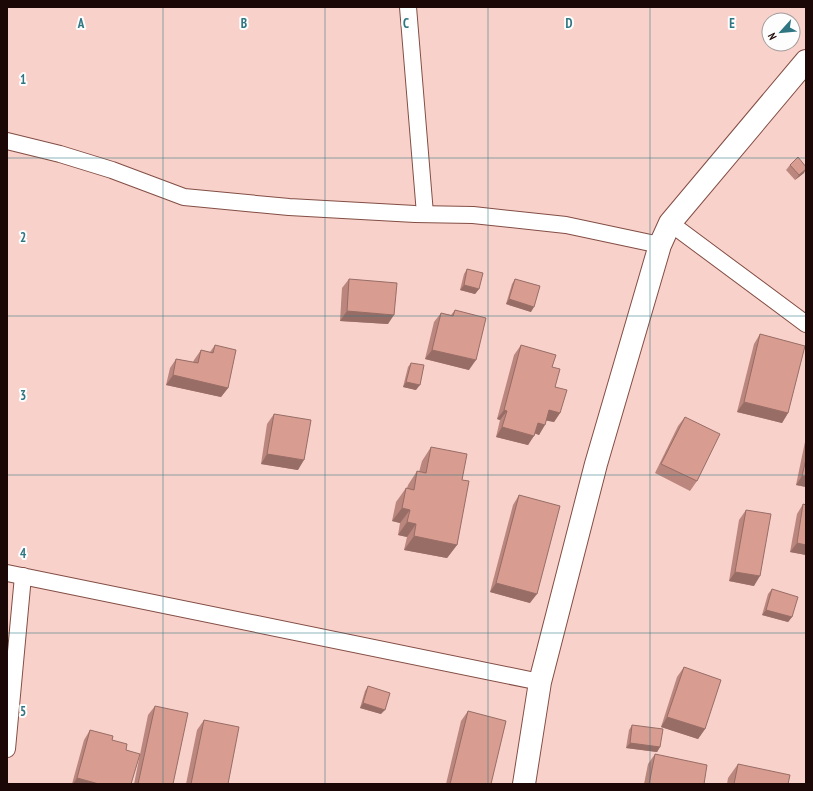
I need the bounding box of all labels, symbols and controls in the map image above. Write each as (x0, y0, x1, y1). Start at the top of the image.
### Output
north arrow (761, 12, 801, 52)
text: A (77, 15, 85, 32)
text: B (241, 15, 247, 32)
text: C (403, 15, 409, 32)
text: D (566, 15, 573, 32)
text: E (729, 15, 735, 32)
text: N (764, 31, 780, 42)
text: 1 (20, 71, 26, 88)
text: 2 (20, 229, 26, 246)
text: 3 (20, 387, 26, 404)
text: 4 (20, 545, 27, 562)
text: 5 (20, 703, 26, 720)

